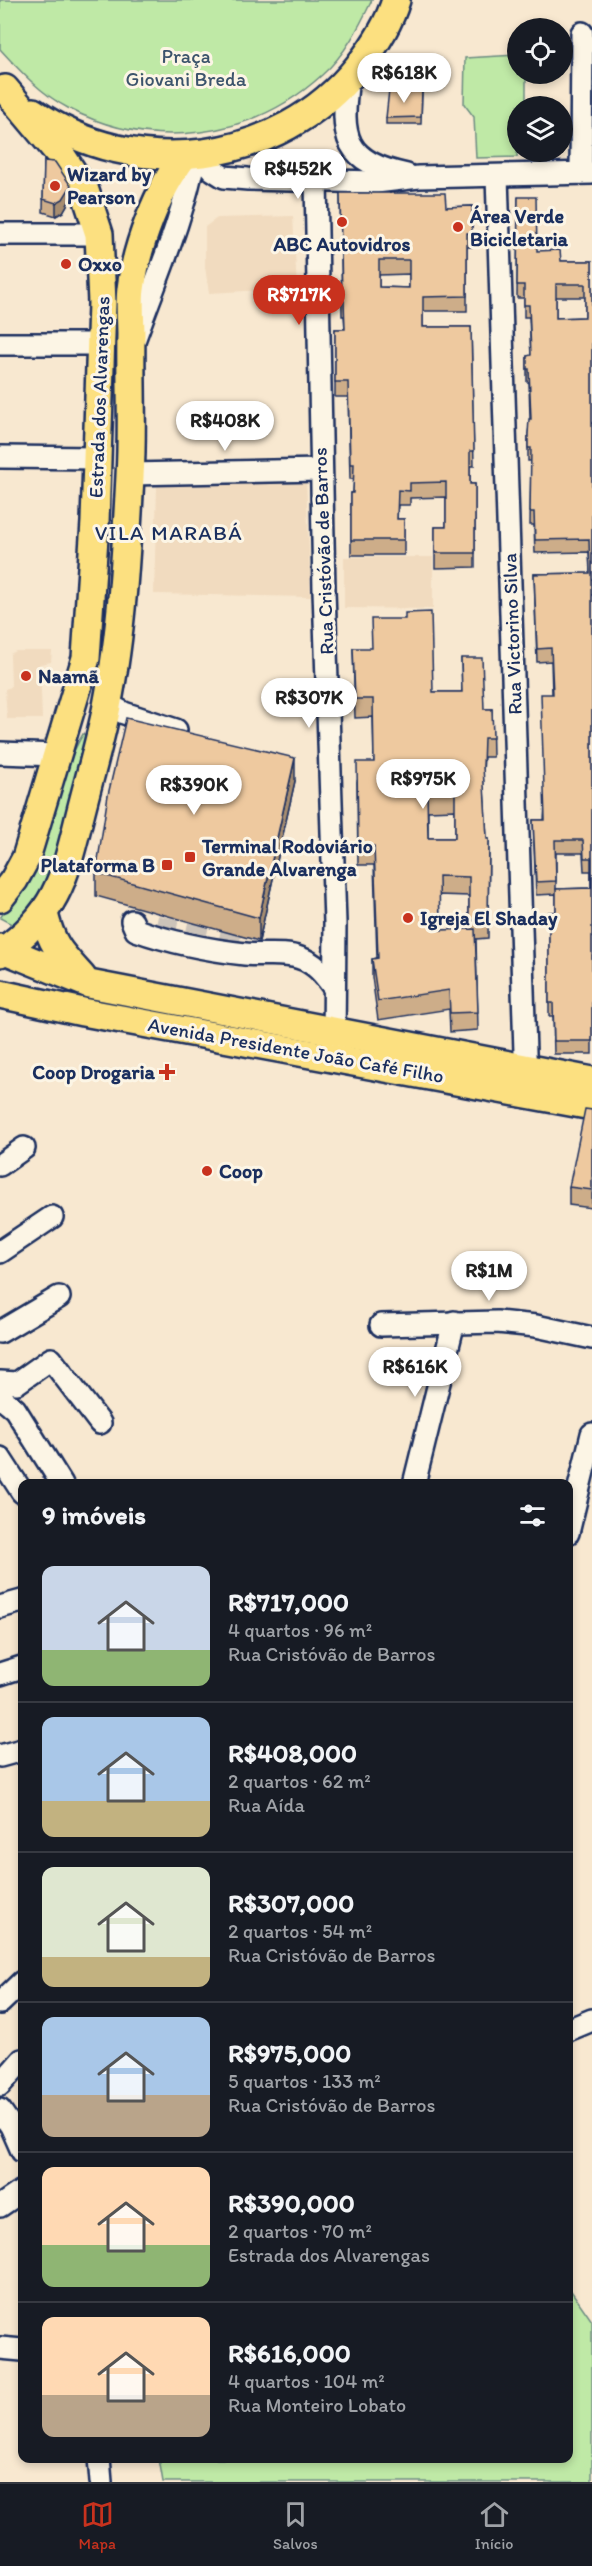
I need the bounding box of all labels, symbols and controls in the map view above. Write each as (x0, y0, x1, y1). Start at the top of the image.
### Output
map controls (507, 18, 573, 162)
button: locate (507, 18, 573, 84)
park label: Praça Giovani Breda (126, 44, 247, 91)
pin: R$618K (355, 53, 453, 104)
text: R$618K (371, 60, 437, 84)
button: layers (507, 96, 573, 162)
pin: R$452K (249, 149, 347, 200)
text: R$452K (264, 156, 332, 180)
place label: Wizard by Pearson (67, 162, 152, 209)
marker: Wizard by Pearson (48, 179, 62, 193)
place label: Área Verde Bicicletaria (469, 204, 569, 251)
marker: ABC Autovidros (335, 215, 349, 229)
marker: Área Verde Bicicletaria (451, 220, 465, 234)
place label: ABC Autovidros (273, 232, 411, 256)
place label: Oxxo (78, 252, 122, 276)
marker: Oxxo (59, 257, 73, 271)
pin: R$717K (250, 275, 348, 326)
text: R$717K (267, 282, 331, 306)
street label: Estrada dos Alvarengas (83, 296, 115, 498)
pin: R$408K (176, 401, 274, 452)
text: R$408K (190, 408, 260, 432)
street label: Rua Cristóvão de Barros (307, 447, 339, 655)
district label: VILA MARABÁ (95, 520, 243, 545)
street label: Rua Victorino Silva (497, 553, 527, 715)
place label: Naamã (38, 664, 100, 688)
marker: Naamã (19, 669, 33, 683)
pin: R$307K (260, 678, 358, 729)
text: R$307K (275, 685, 343, 709)
pin: R$975K (374, 759, 472, 810)
pin: R$390K (145, 765, 243, 816)
text: R$975K (390, 766, 456, 790)
text: R$390K (160, 772, 228, 796)
place label: Terminal Rodoviário Grande Alvarenga (201, 834, 373, 882)
marker: Terminal Rodoviário Grande Alvarenga (183, 850, 197, 864)
place label: Plataforma B (41, 853, 155, 877)
marker: Plataforma B (160, 858, 174, 872)
place label: Igreja El Shaday (420, 906, 558, 931)
marker: Igreja El Shaday (401, 911, 415, 925)
street label: Avenida Presidente João Café Filho (146, 1012, 446, 1088)
place label: Coop Drogaria (32, 1060, 156, 1085)
marker: Coop Drogaria (160, 1065, 174, 1079)
place label: Coop (219, 1159, 263, 1184)
marker: Coop (200, 1164, 214, 1178)
pin: R$1M (453, 1251, 525, 1302)
text: R$1M (465, 1258, 513, 1282)
pin: R$616K (366, 1347, 464, 1398)
text: R$616K (382, 1354, 448, 1378)
text: 9 imóveis (42, 1499, 146, 1531)
icon: filters (516, 1499, 549, 1532)
text: R$717,000 (228, 1586, 349, 1618)
icon: home (90, 1590, 162, 1662)
text: 4 quartos · 96 m² (228, 1618, 372, 1642)
text: Rua Cristóvão de Barros (228, 1642, 435, 1666)
text: R$408,000 (228, 1737, 357, 1769)
icon: home (90, 1741, 162, 1813)
text: 2 quartos · 62 m² (228, 1769, 371, 1793)
text: Rua Aída (228, 1793, 305, 1817)
text: R$307,000 (228, 1887, 354, 1919)
icon: home (90, 1891, 162, 1963)
text: 2 quartos · 54 m² (228, 1919, 372, 1943)
text: Rua Cristóvão de Barros (228, 1943, 435, 1967)
text: R$975,000 (228, 2037, 351, 2069)
icon: home (90, 2041, 162, 2113)
text: 5 quartos · 133 m² (228, 2069, 381, 2093)
text: Rua Cristóvão de Barros (228, 2093, 435, 2117)
text: R$390,000 (228, 2187, 355, 2219)
icon: home (90, 2191, 162, 2263)
text: 2 quartos · 70 m² (228, 2219, 372, 2243)
text: Estrada dos Alvarengas (228, 2243, 430, 2267)
text: R$616,000 (228, 2337, 351, 2369)
icon: home (90, 2341, 162, 2413)
text: 4 quartos · 104 m² (228, 2369, 385, 2393)
text: Rua Monteiro Lobato (228, 2393, 406, 2417)
tab: Mapa (79, 2498, 116, 2553)
tab: Salvos (273, 2498, 318, 2553)
tab: Início (475, 2498, 513, 2553)

